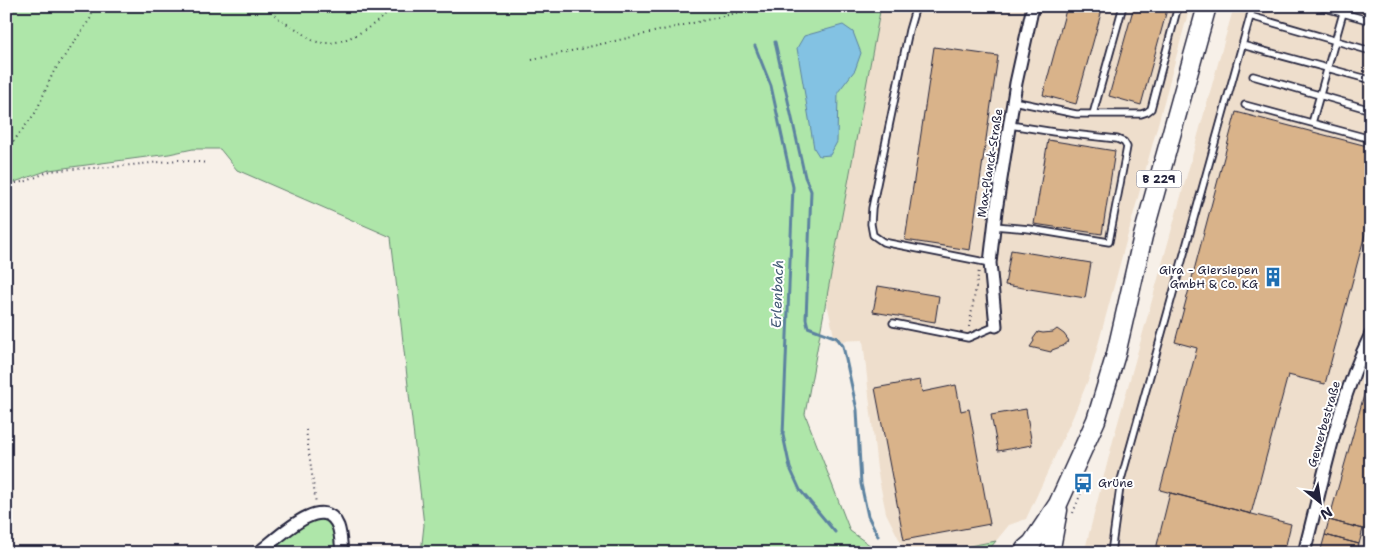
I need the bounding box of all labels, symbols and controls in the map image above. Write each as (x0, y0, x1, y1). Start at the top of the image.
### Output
street label: Max-Planck-Straße (973, 107, 1007, 219)
road number: B 229 (1136, 170, 1182, 188)
water label: Erlenbach (767, 260, 787, 328)
place label: Gira - Giersiepen GmbH & Co. KG (1159, 262, 1258, 292)
building icon: Gira - Giersiepen GmbH & Co. KG (1262, 266, 1284, 288)
street label: Gewerbestraße (1304, 379, 1344, 469)
bus stop icon: Grüne (1072, 472, 1094, 494)
place label: Grüne (1098, 475, 1134, 491)
north arrow (1294, 476, 1344, 526)
text: N (1317, 503, 1336, 524)

